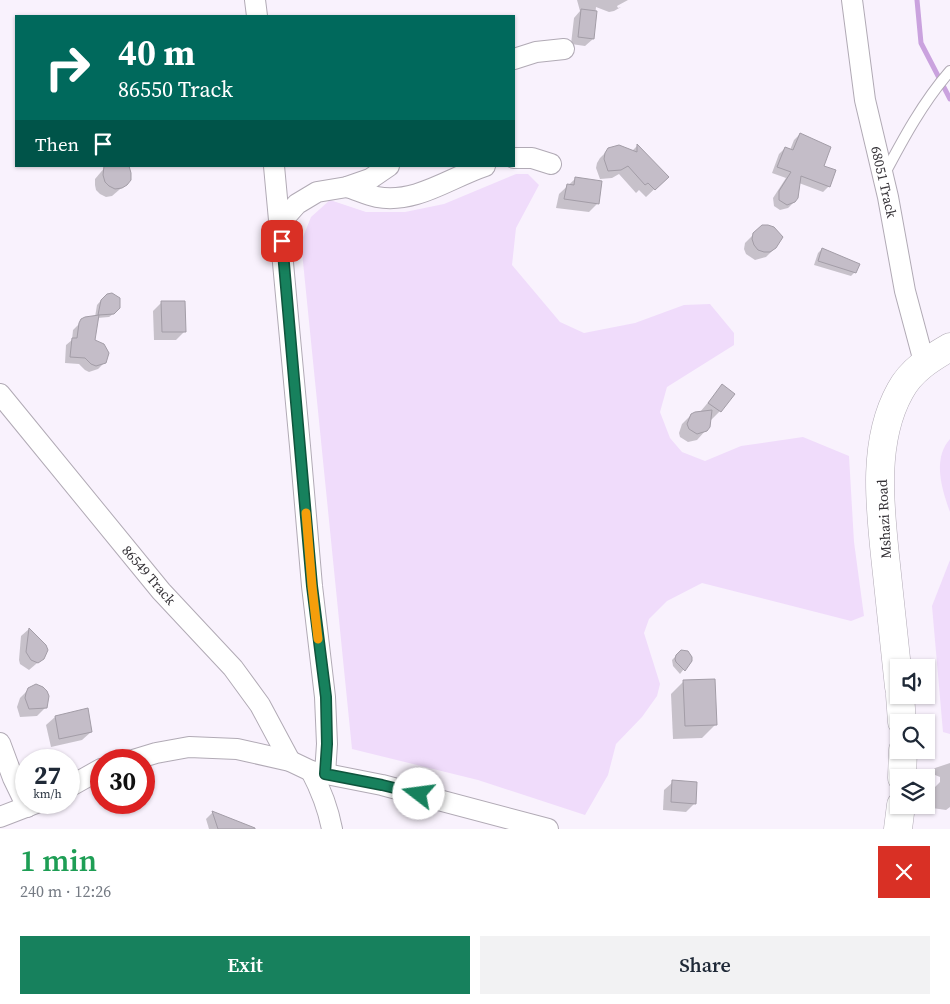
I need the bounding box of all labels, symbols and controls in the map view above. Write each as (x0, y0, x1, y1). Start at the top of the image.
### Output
text: 40 m (118, 29, 195, 77)
icon: right (35, 35, 100, 100)
text: 86550 Track (118, 74, 233, 104)
icon: arrive (89, 130, 117, 158)
text: Then (35, 131, 79, 157)
street label: 68051 Track (866, 144, 902, 220)
pin (261, 220, 303, 262)
icon: arrive (268, 227, 296, 255)
street label: Mshazi Road (872, 479, 896, 559)
street label: 86549 Track (117, 541, 181, 609)
map controls (890, 659, 935, 814)
button: sound (890, 659, 935, 704)
button: search (890, 714, 935, 759)
speed limit sign: 30 (90, 749, 155, 814)
text: 27 (34, 758, 61, 792)
position arrow (392, 767, 444, 819)
button: layers (890, 769, 935, 814)
text: km/h (33, 786, 62, 802)
text: 1 min (20, 840, 97, 881)
button: close (878, 846, 930, 898)
text: 240 m · 12:26 (20, 880, 111, 902)
button: Exit (20, 936, 470, 994)
button: Share (480, 936, 930, 994)

